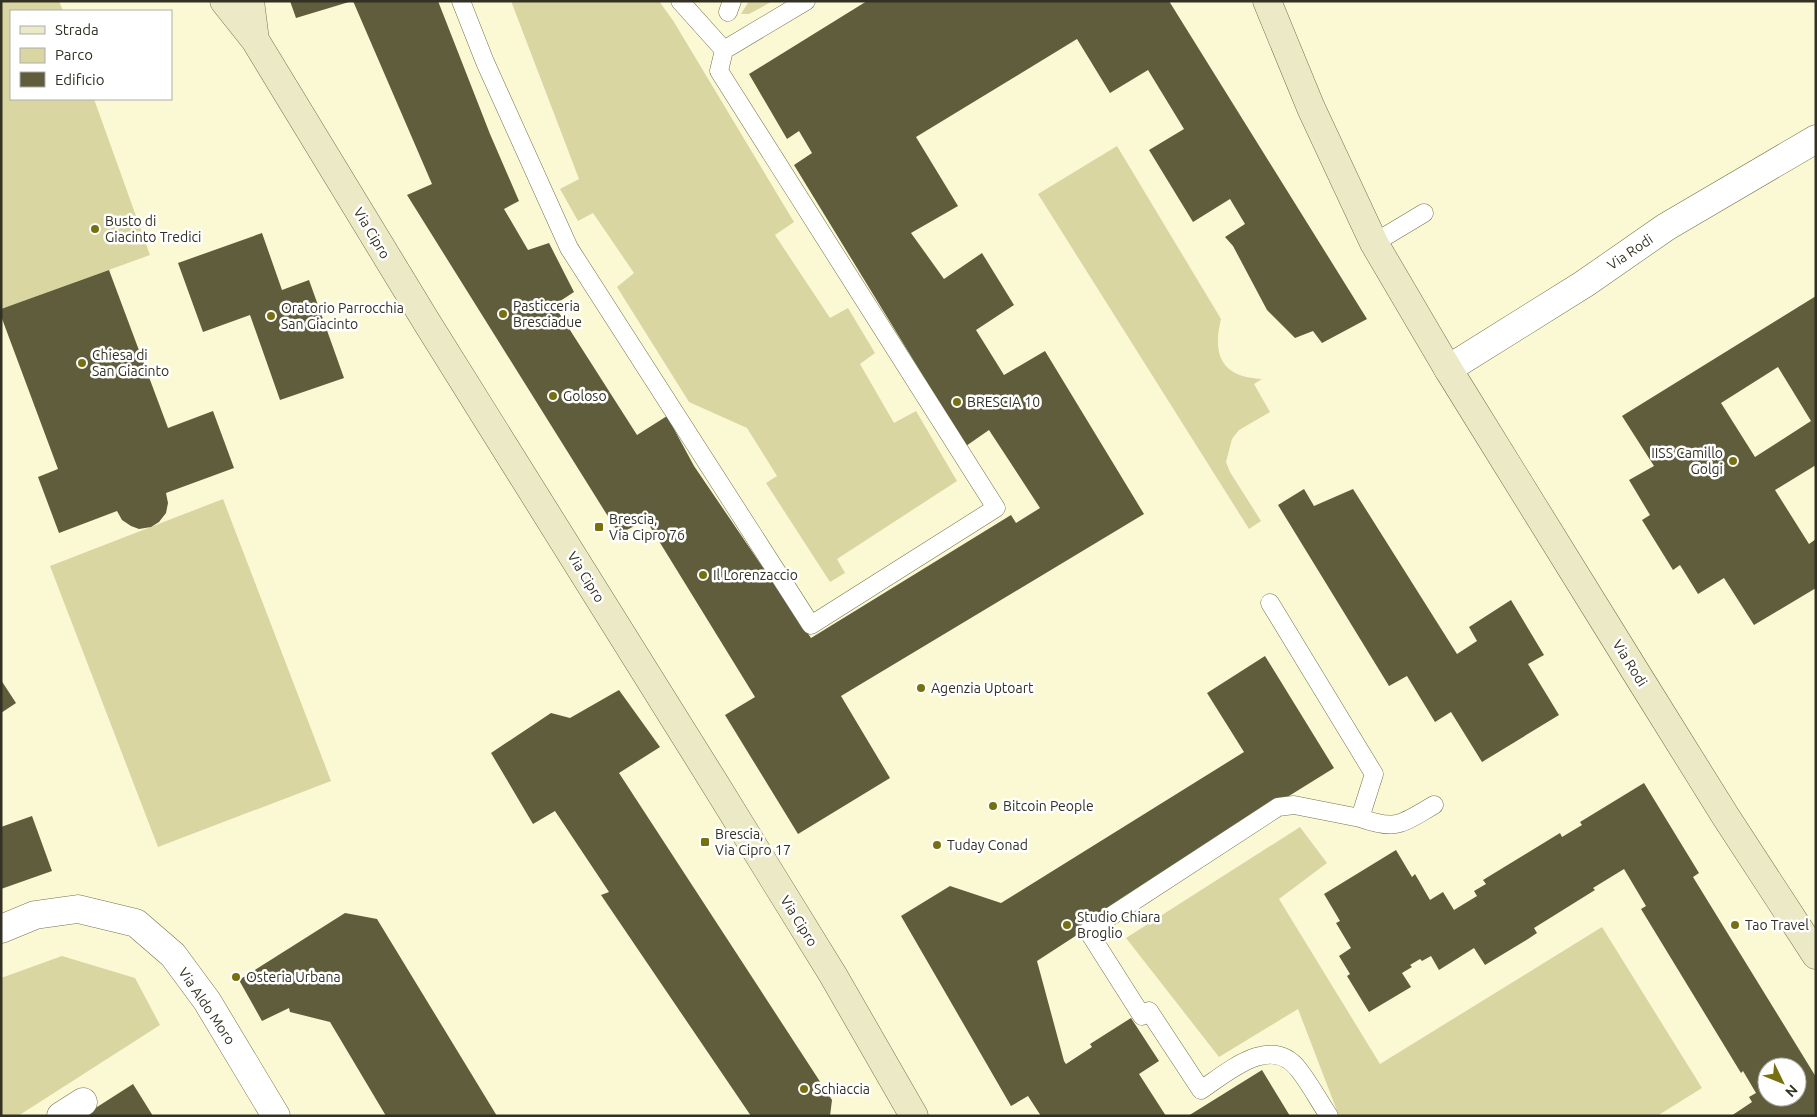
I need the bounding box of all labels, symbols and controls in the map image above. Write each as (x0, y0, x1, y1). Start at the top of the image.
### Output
legend (10, 10, 172, 100)
text: Strada (55, 21, 99, 38)
text: Parco (55, 46, 93, 63)
text: Edificio (55, 71, 104, 88)
street label: Via Cipro (351, 205, 393, 261)
place label: Busto di Giacinto Tredici (105, 213, 202, 245)
marker: Busto di Giacinto Tredici (89, 223, 101, 235)
street label: Via Rodi (1604, 231, 1656, 273)
place label: Pasticceria Bresciadue (513, 298, 582, 330)
place label: Oratorio Parrocchia San Giacinto (281, 300, 404, 332)
marker: Pasticceria Bresciadue (497, 308, 509, 320)
marker: Oratorio Parrocchia San Giacinto (265, 310, 277, 322)
place label: Chiesa di San Giacinto (92, 347, 169, 379)
marker: Chiesa di San Giacinto (76, 357, 88, 369)
place label: Goloso (563, 388, 607, 404)
marker: Goloso (547, 390, 559, 402)
place label: BRESCIA 10 (967, 394, 1040, 410)
marker: BRESCIA 10 (951, 396, 963, 408)
place label: IISS Camillo Golgi (1651, 445, 1723, 477)
marker: IISS Camillo Golgi (1727, 455, 1739, 467)
place label: Brescia, Via Cipro 76 (609, 511, 685, 543)
marker: Brescia, Via Cipro 76 (593, 521, 605, 533)
street label: Via Cipro (564, 549, 608, 605)
place label: Il Lorenzaccio (713, 567, 798, 583)
marker: Il Lorenzaccio (697, 569, 709, 581)
street label: Via Rodi (1610, 637, 1650, 689)
place label: Agenzia Uptoart (931, 680, 1034, 696)
marker: Agenzia Uptoart (915, 682, 927, 694)
place label: Bitcoin People (1003, 798, 1094, 814)
marker: Bitcoin People (987, 800, 999, 812)
place label: Brescia, Via Cipro 17 (715, 826, 791, 858)
marker: Brescia, Via Cipro 17 (699, 836, 711, 848)
place label: Tuday Conad (947, 837, 1028, 853)
marker: Tuday Conad (931, 839, 943, 851)
street label: Via Cipro (777, 893, 821, 949)
place label: Studio Chiara Broglio (1077, 909, 1160, 941)
place label: Tao Travel (1745, 917, 1809, 933)
marker: Studio Chiara Broglio (1061, 919, 1073, 931)
marker: Tao Travel (1729, 919, 1741, 931)
street label: Via Aldo Moro (175, 964, 239, 1048)
place label: Osteria Urbana (246, 969, 341, 985)
marker: Osteria Urbana (230, 971, 242, 983)
north arrow (1757, 1057, 1807, 1107)
place label: Schiaccia (814, 1081, 870, 1097)
text: N (1782, 1082, 1801, 1100)
marker: Schiaccia (798, 1083, 810, 1095)

